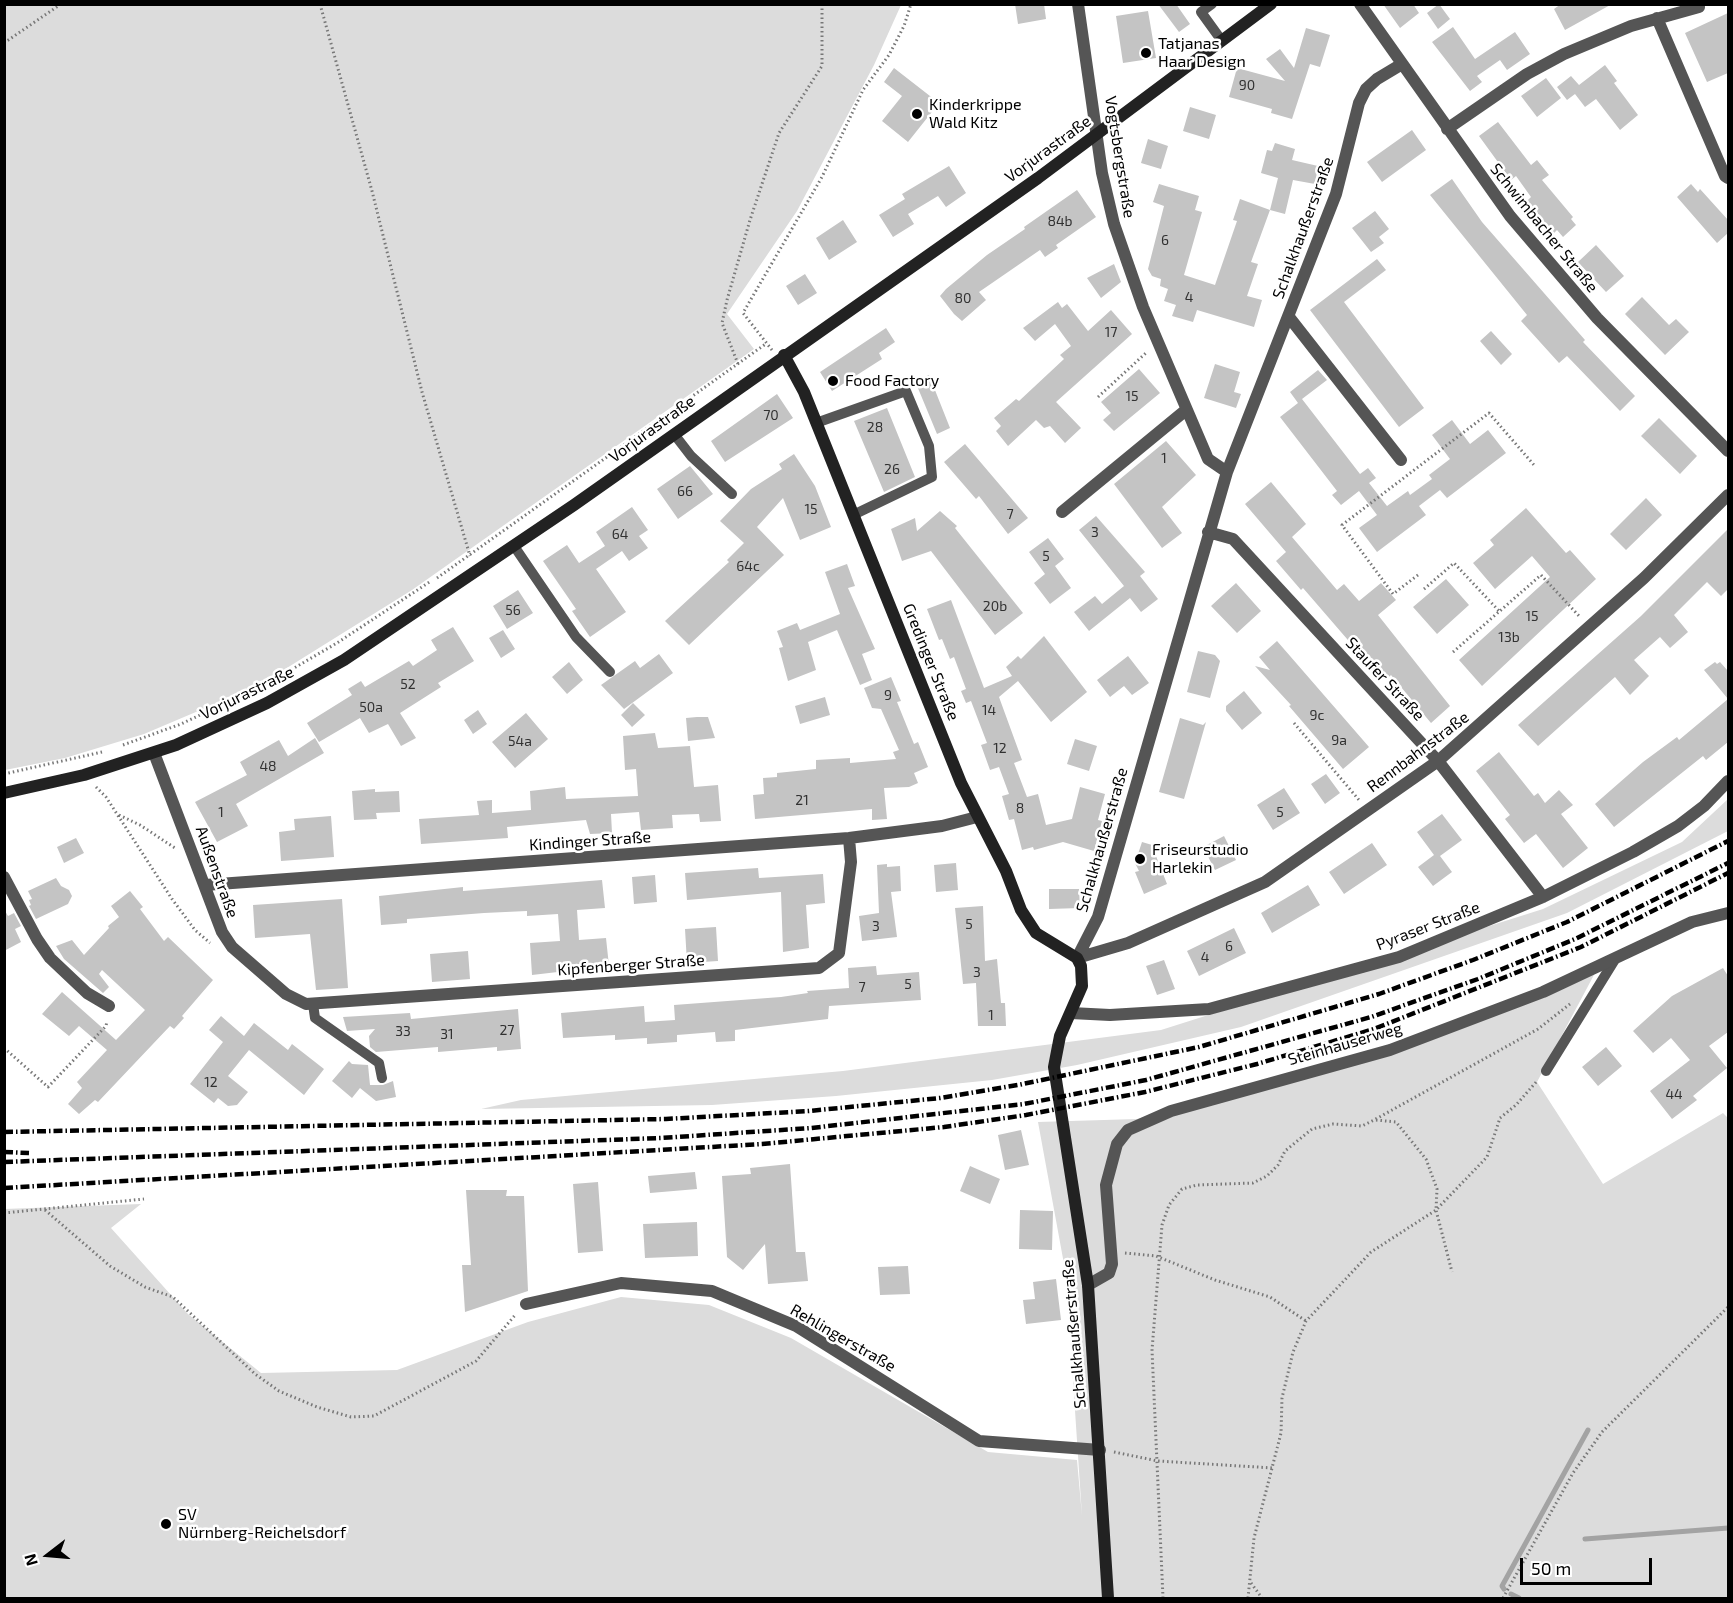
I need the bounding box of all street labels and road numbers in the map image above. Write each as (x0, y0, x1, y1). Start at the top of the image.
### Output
street label: Vogtsbergstraße (1101, 95, 1139, 219)
street label: Vorjurastraße (1001, 111, 1095, 187)
street label: Schalkhaußerstraße (1268, 154, 1338, 302)
street label: Schwimbacher Straße (1486, 160, 1602, 296)
street label: Vorjurastraße (605, 391, 699, 467)
street label: Gredinger Straße (899, 601, 963, 723)
street label: Staufer Straße (1342, 633, 1428, 725)
street label: Vorjurastraße (197, 662, 297, 724)
street label: Rennbahnstraße (1363, 708, 1473, 796)
street label: Schalkhaußerstraße (1072, 765, 1132, 915)
street label: Außenstraße (191, 823, 243, 921)
street label: Kindinger Straße (528, 827, 652, 855)
street label: Pyraser Straße (1374, 897, 1482, 955)
street label: Kipfenberger Straße (557, 950, 705, 980)
street label: Steinhauserweg (1286, 1019, 1404, 1069)
street label: Schalkhaußerstraße (1058, 1259, 1090, 1409)
street label: Rehlingerstraße (787, 1300, 899, 1376)

